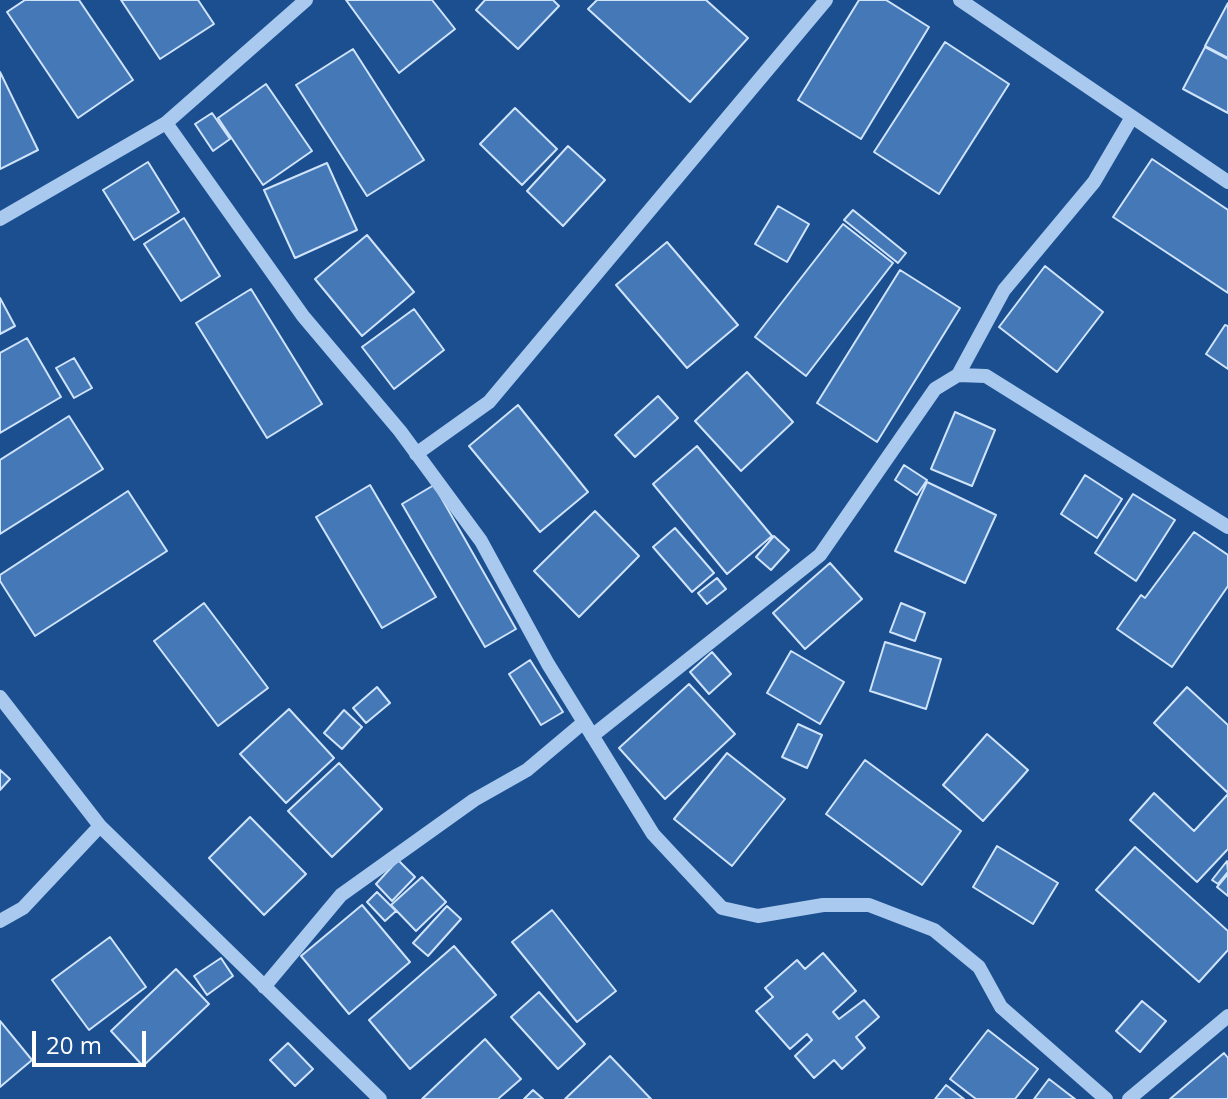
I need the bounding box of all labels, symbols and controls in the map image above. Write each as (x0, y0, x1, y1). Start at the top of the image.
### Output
scale bar (36, 1015, 150, 1065)
text: 20 m (46, 1028, 102, 1061)

